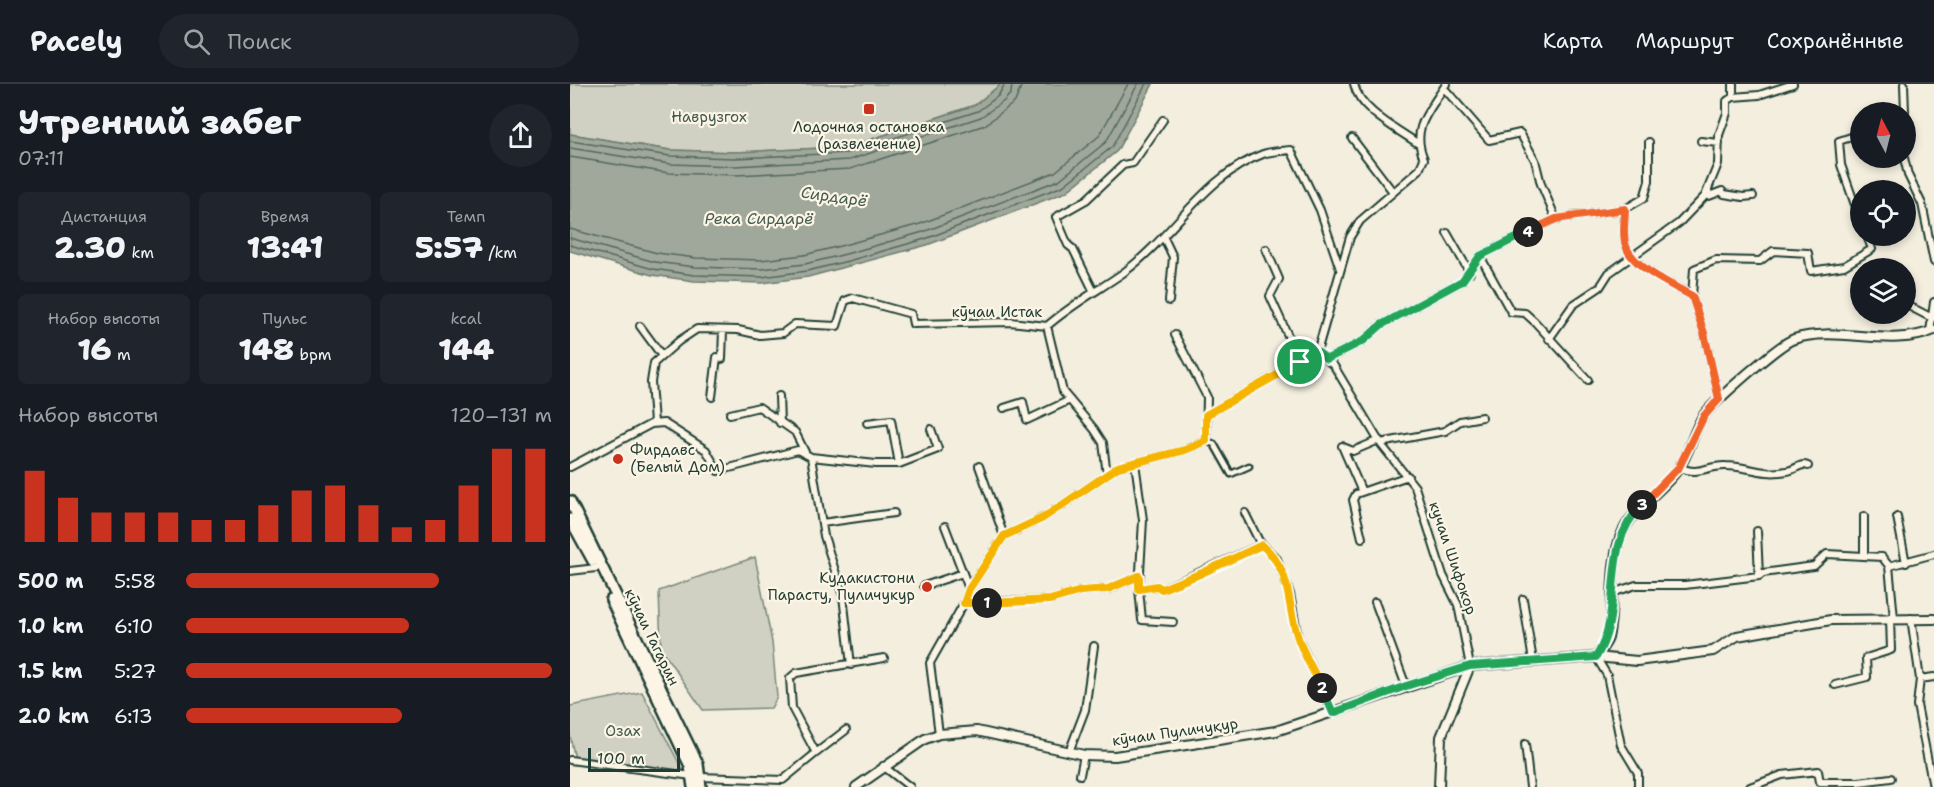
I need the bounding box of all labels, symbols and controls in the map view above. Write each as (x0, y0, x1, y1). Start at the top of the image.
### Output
search box (159, 14, 579, 68)
text: Pacely (30, 22, 123, 60)
icon: search (180, 25, 213, 58)
text: Поиск (228, 27, 292, 56)
text: Карта (1543, 27, 1603, 55)
text: Маршрут (1636, 27, 1734, 55)
text: Сохранённые (1767, 27, 1904, 55)
text: Утренний забег (18, 100, 301, 145)
marker: Лодочная остановка (развлечение) (862, 102, 876, 116)
north arrow (1850, 102, 1916, 168)
map controls (1850, 102, 1916, 324)
button: share (489, 104, 552, 167)
park label: Наврузгох (671, 107, 747, 127)
place label: Лодочная остановка (развлечение) (793, 117, 946, 154)
text: 07:11 (18, 145, 64, 171)
button: locate (1850, 180, 1916, 246)
water label: Сирдарё (799, 181, 869, 212)
text: Дистанция (61, 206, 147, 227)
text: Время (261, 206, 309, 227)
text: Темп (447, 206, 485, 227)
water label: Река Сирдарё (705, 208, 814, 229)
pin: 4 (1513, 217, 1543, 247)
text: 4 (1522, 221, 1534, 242)
text: 2.30 (54, 227, 126, 268)
text: 13:41 (247, 227, 323, 268)
text: 5:57 (415, 227, 483, 268)
text: km (126, 242, 154, 263)
text: /km (483, 242, 517, 263)
button: layers (1850, 258, 1916, 324)
street label: кӯчаи Истак (952, 302, 1042, 322)
text: Набор высоты (48, 308, 160, 329)
text: Пульс (263, 308, 307, 329)
text: kcal (450, 308, 482, 329)
text: 16 (77, 329, 112, 370)
text: 148 (238, 329, 294, 370)
text: 144 (438, 329, 494, 370)
pin (1274, 336, 1325, 387)
text: m (112, 344, 131, 365)
text: bpm (294, 344, 332, 365)
icon: arrive (1283, 345, 1316, 378)
text: Набор высоты (18, 402, 158, 428)
text: 120–131 m (451, 402, 552, 428)
place label: Фирдавс (Белый Дом) (630, 440, 725, 477)
marker: Фирдавс (Белый Дом) (611, 452, 625, 466)
pin: 3 (1627, 490, 1657, 520)
text: 3 (1636, 494, 1648, 515)
street label: кучаи Шифокор (1424, 499, 1482, 617)
text: 500 m (18, 568, 84, 594)
text: 5:58 (114, 568, 156, 594)
place label: Кудакистони Парасту, Пуличукур (768, 568, 915, 605)
marker: Кудакистони Парасту, Пуличукур (920, 580, 934, 594)
street label: кӯчаи Гагарин (620, 585, 684, 689)
pin: 1 (972, 588, 1002, 618)
text: 1 (983, 592, 991, 613)
text: 1.0 km (18, 613, 83, 639)
text: 6:10 (114, 613, 153, 639)
text: 1.5 km (18, 658, 82, 684)
text: 5:27 (114, 658, 157, 684)
pin: 2 (1307, 673, 1337, 703)
text: 2 (1316, 677, 1328, 698)
text: 2.0 km (18, 703, 89, 729)
text: 6:13 (114, 703, 153, 729)
street label: кӯчаи Пуличуқур (1111, 713, 1239, 751)
park label: Озах (605, 721, 641, 741)
scale bar (588, 745, 680, 772)
text: 100 m (597, 748, 645, 769)

